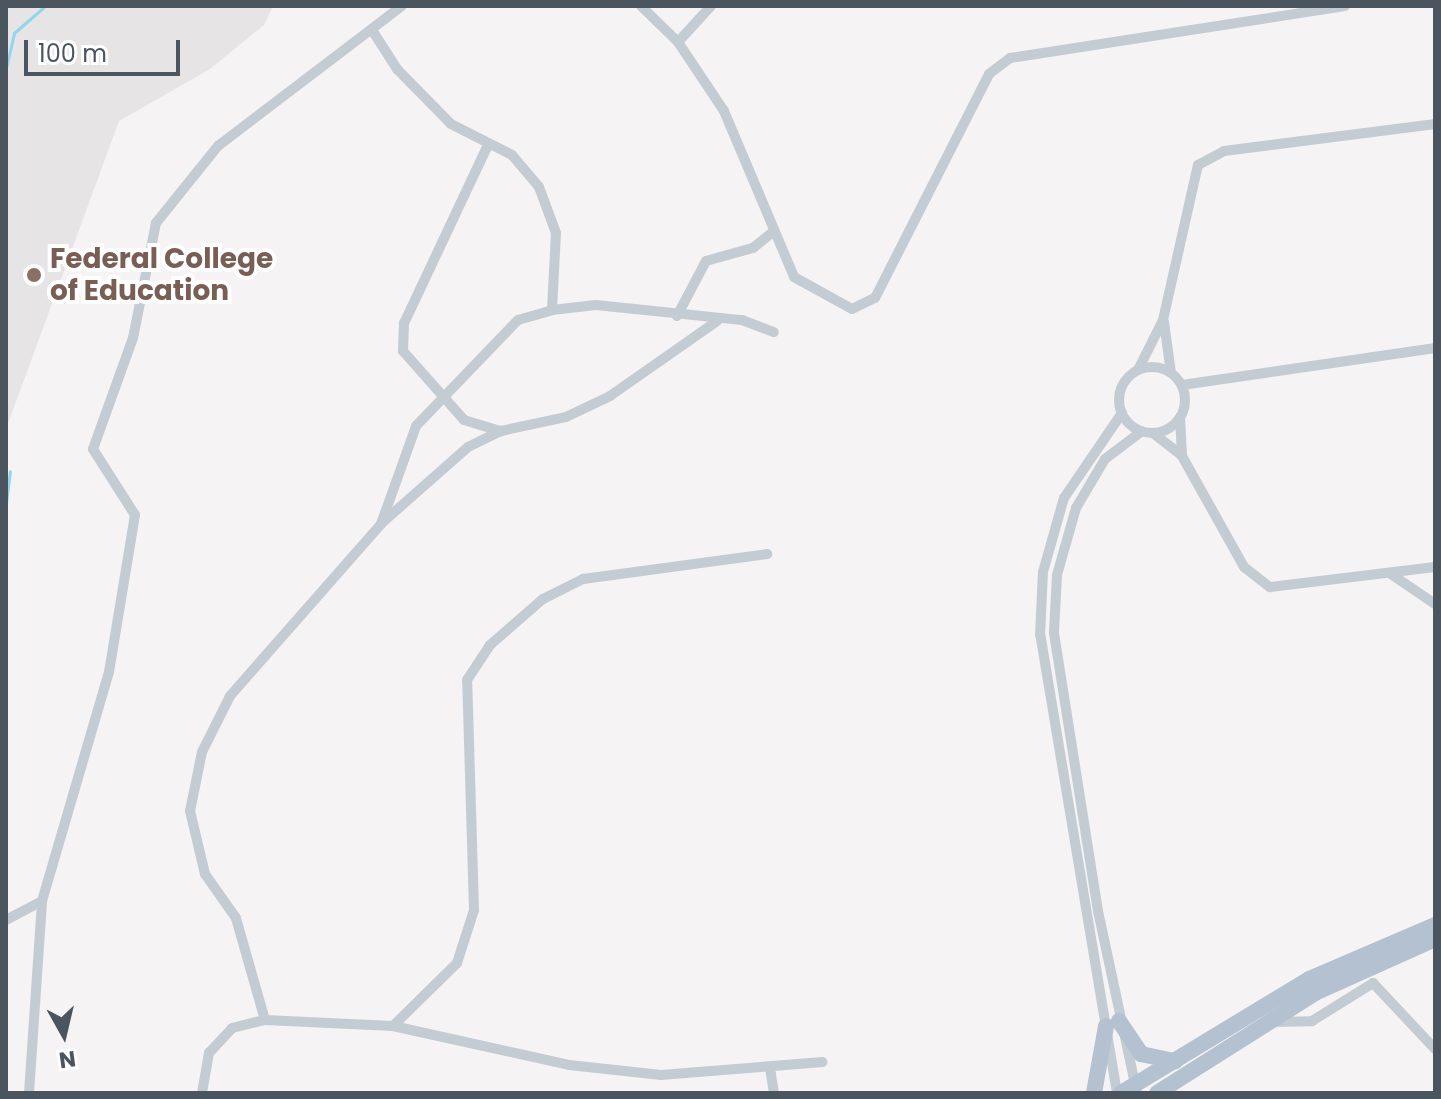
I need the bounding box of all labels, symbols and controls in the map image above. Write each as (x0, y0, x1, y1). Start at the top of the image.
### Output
scale bar (28, 24, 184, 74)
text: 100 m (38, 37, 107, 70)
place label: Federal College of Education (50, 242, 273, 308)
marker: Federal College of Education (25, 266, 43, 284)
north arrow (24, 995, 104, 1075)
text: N (57, 1043, 78, 1076)

